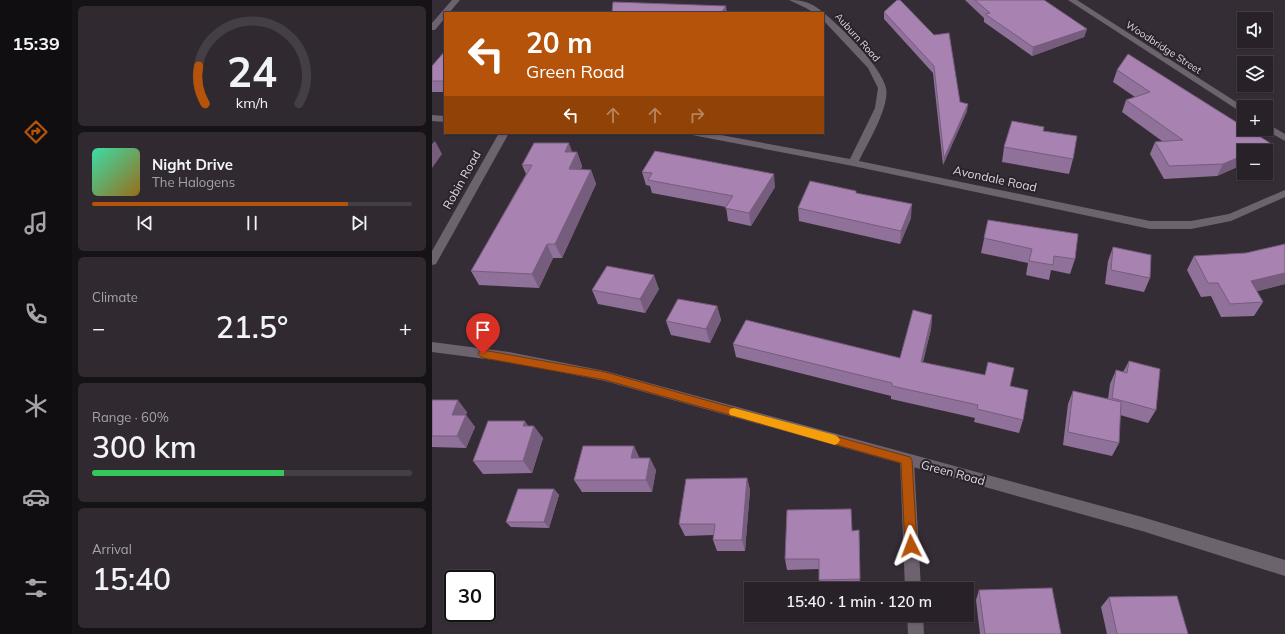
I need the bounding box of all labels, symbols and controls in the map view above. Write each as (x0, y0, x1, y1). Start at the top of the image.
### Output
street label: Auburn Road (832, 10, 883, 65)
map controls (1237, 12, 1273, 180)
button: sound (1237, 12, 1273, 48)
street label: Woodbridge Street (1123, 18, 1204, 77)
text: 20 m (526, 25, 592, 60)
icon: left (460, 28, 512, 80)
text: 15:39 (12, 32, 60, 55)
text: 24 (227, 45, 277, 97)
button: layers (1237, 56, 1273, 92)
text: Green Road (526, 60, 625, 83)
text: km/h (236, 93, 268, 111)
button: + (1237, 100, 1273, 136)
icon: left (560, 104, 582, 126)
icon: ahead (602, 104, 624, 126)
icon: ahead (644, 104, 666, 126)
icon: right (686, 104, 708, 126)
icon: directions (22, 118, 50, 146)
button: − (1237, 144, 1273, 180)
street label: Robin Road (439, 148, 484, 212)
text: Night Drive (152, 155, 233, 174)
street label: Avondale Road (952, 162, 1038, 195)
text: The Halogens (152, 174, 235, 190)
icon: music (22, 209, 50, 237)
icon: previous (134, 212, 156, 234)
icon: pause (241, 212, 263, 234)
icon: next (348, 212, 370, 234)
text: Climate (92, 289, 138, 305)
icon: phone (22, 300, 50, 328)
text: 21.5° (216, 308, 288, 346)
pin (466, 313, 500, 354)
text: − (92, 314, 105, 342)
text: + (399, 314, 412, 342)
icon: arrive (472, 319, 494, 341)
icon: climate (22, 392, 50, 420)
text: Range · 60% (92, 409, 169, 425)
text: 300 km (92, 428, 197, 466)
street label: Green Road (919, 457, 987, 488)
icon: car (22, 483, 50, 511)
position arrow (890, 525, 932, 567)
text: Arrival (92, 541, 132, 557)
text: 15:40 (92, 560, 171, 598)
speed limit sign: 30 (444, 570, 496, 622)
icon: filters (22, 574, 50, 602)
text: 15:40 · 1 min · 120 m (786, 592, 932, 611)

